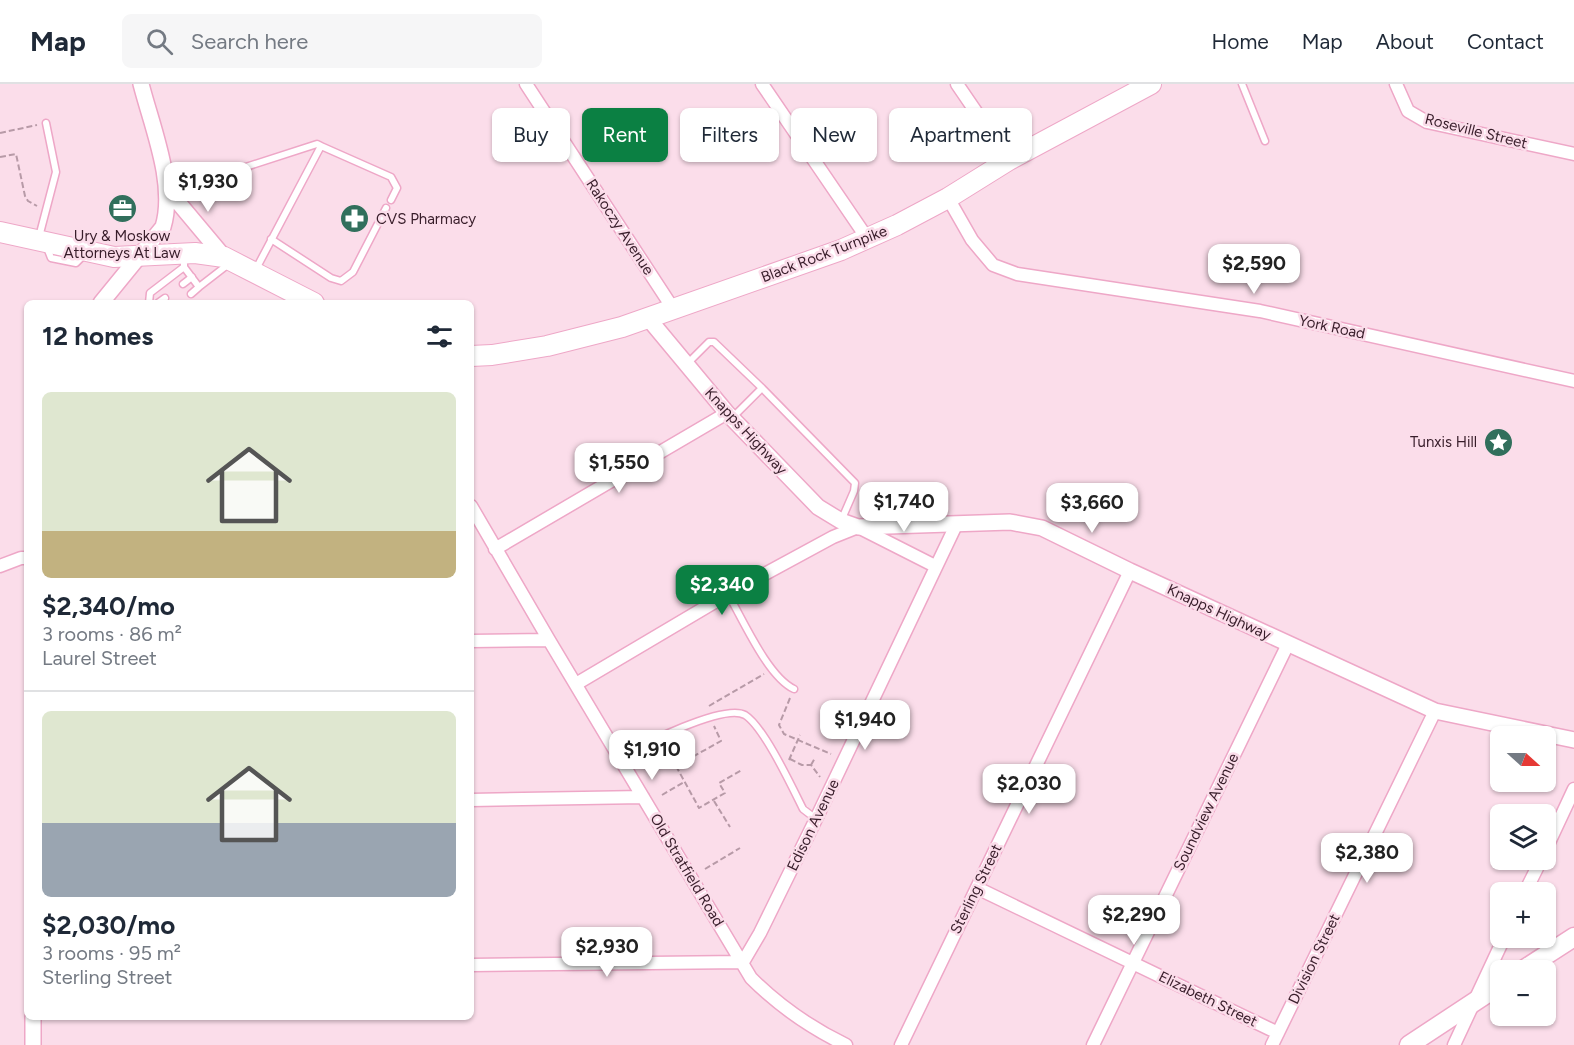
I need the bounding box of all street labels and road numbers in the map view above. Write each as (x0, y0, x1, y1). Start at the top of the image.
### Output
street label: Roseville Street (1423, 110, 1529, 152)
street label: Rakoczy Avenue (582, 176, 658, 278)
street label: Black Rock Turnpike (758, 222, 890, 286)
street label: York Road (1297, 311, 1367, 343)
street label: Knapps Highway (701, 384, 791, 478)
street label: Knapps Highway (1164, 580, 1274, 644)
street label: Soundview Avenue (1170, 750, 1242, 874)
street label: Edison Avenue (783, 776, 843, 874)
street label: Old Stratfield Road (646, 810, 728, 930)
street label: Sterling Street (946, 841, 1006, 937)
street label: Division Street (1284, 911, 1344, 1007)
street label: Elizabeth Street (1156, 967, 1261, 1031)

